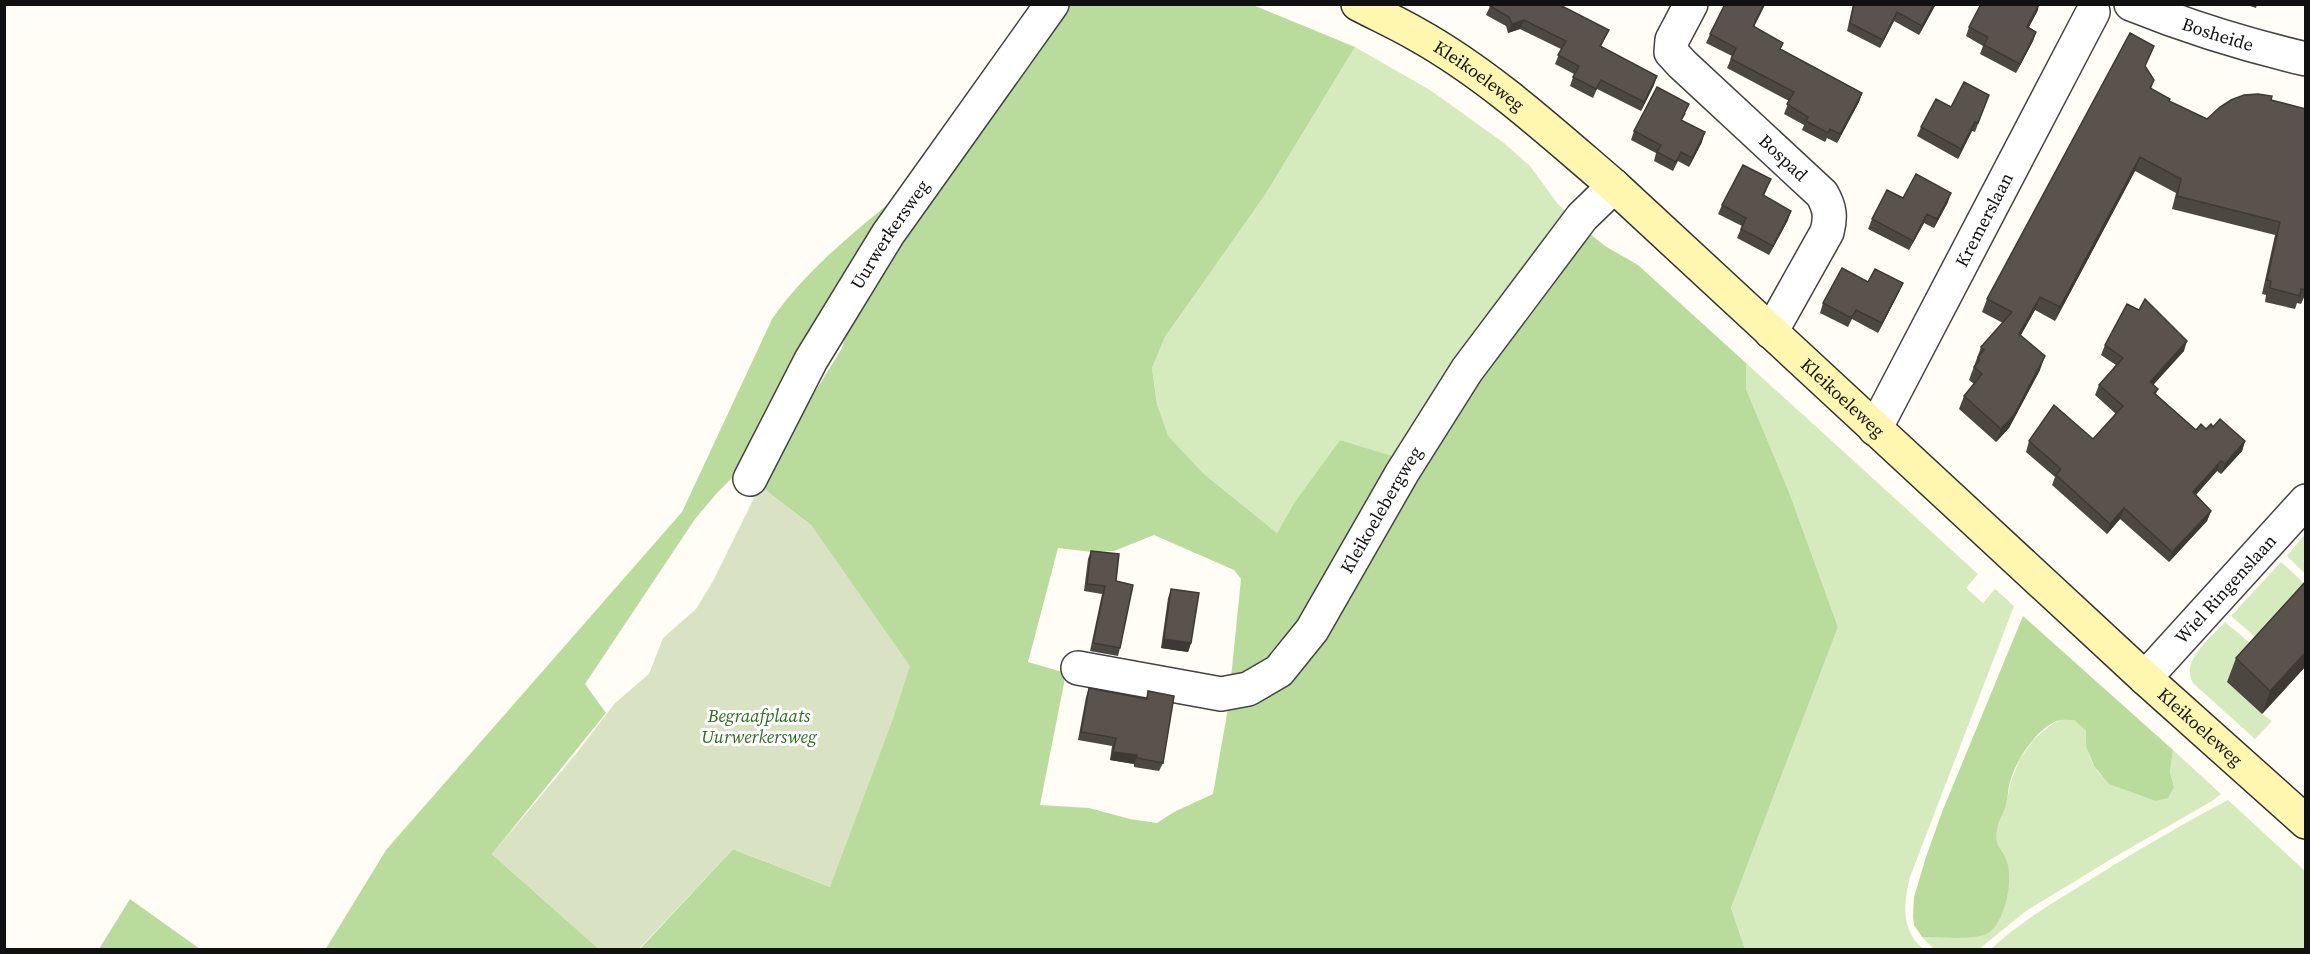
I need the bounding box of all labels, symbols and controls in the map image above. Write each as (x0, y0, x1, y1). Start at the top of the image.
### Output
street label: Bosheide (2179, 11, 2256, 57)
street label: Kleikoeleweg (1429, 34, 1530, 117)
street label: Bospad (1753, 128, 1813, 187)
street label: Kremerslaan (1949, 168, 2019, 271)
street label: Uurwerkersweg (844, 174, 935, 294)
street label: Kleikoeleweg (1795, 352, 1891, 443)
street label: Kleikoelebergweg (1334, 441, 1428, 578)
street label: Wiel Ringenslaan (2169, 529, 2282, 649)
street label: Kleikoeleweg (2152, 682, 2248, 772)
park label: Begraafplaats Uurwerkersweg (701, 703, 818, 749)

